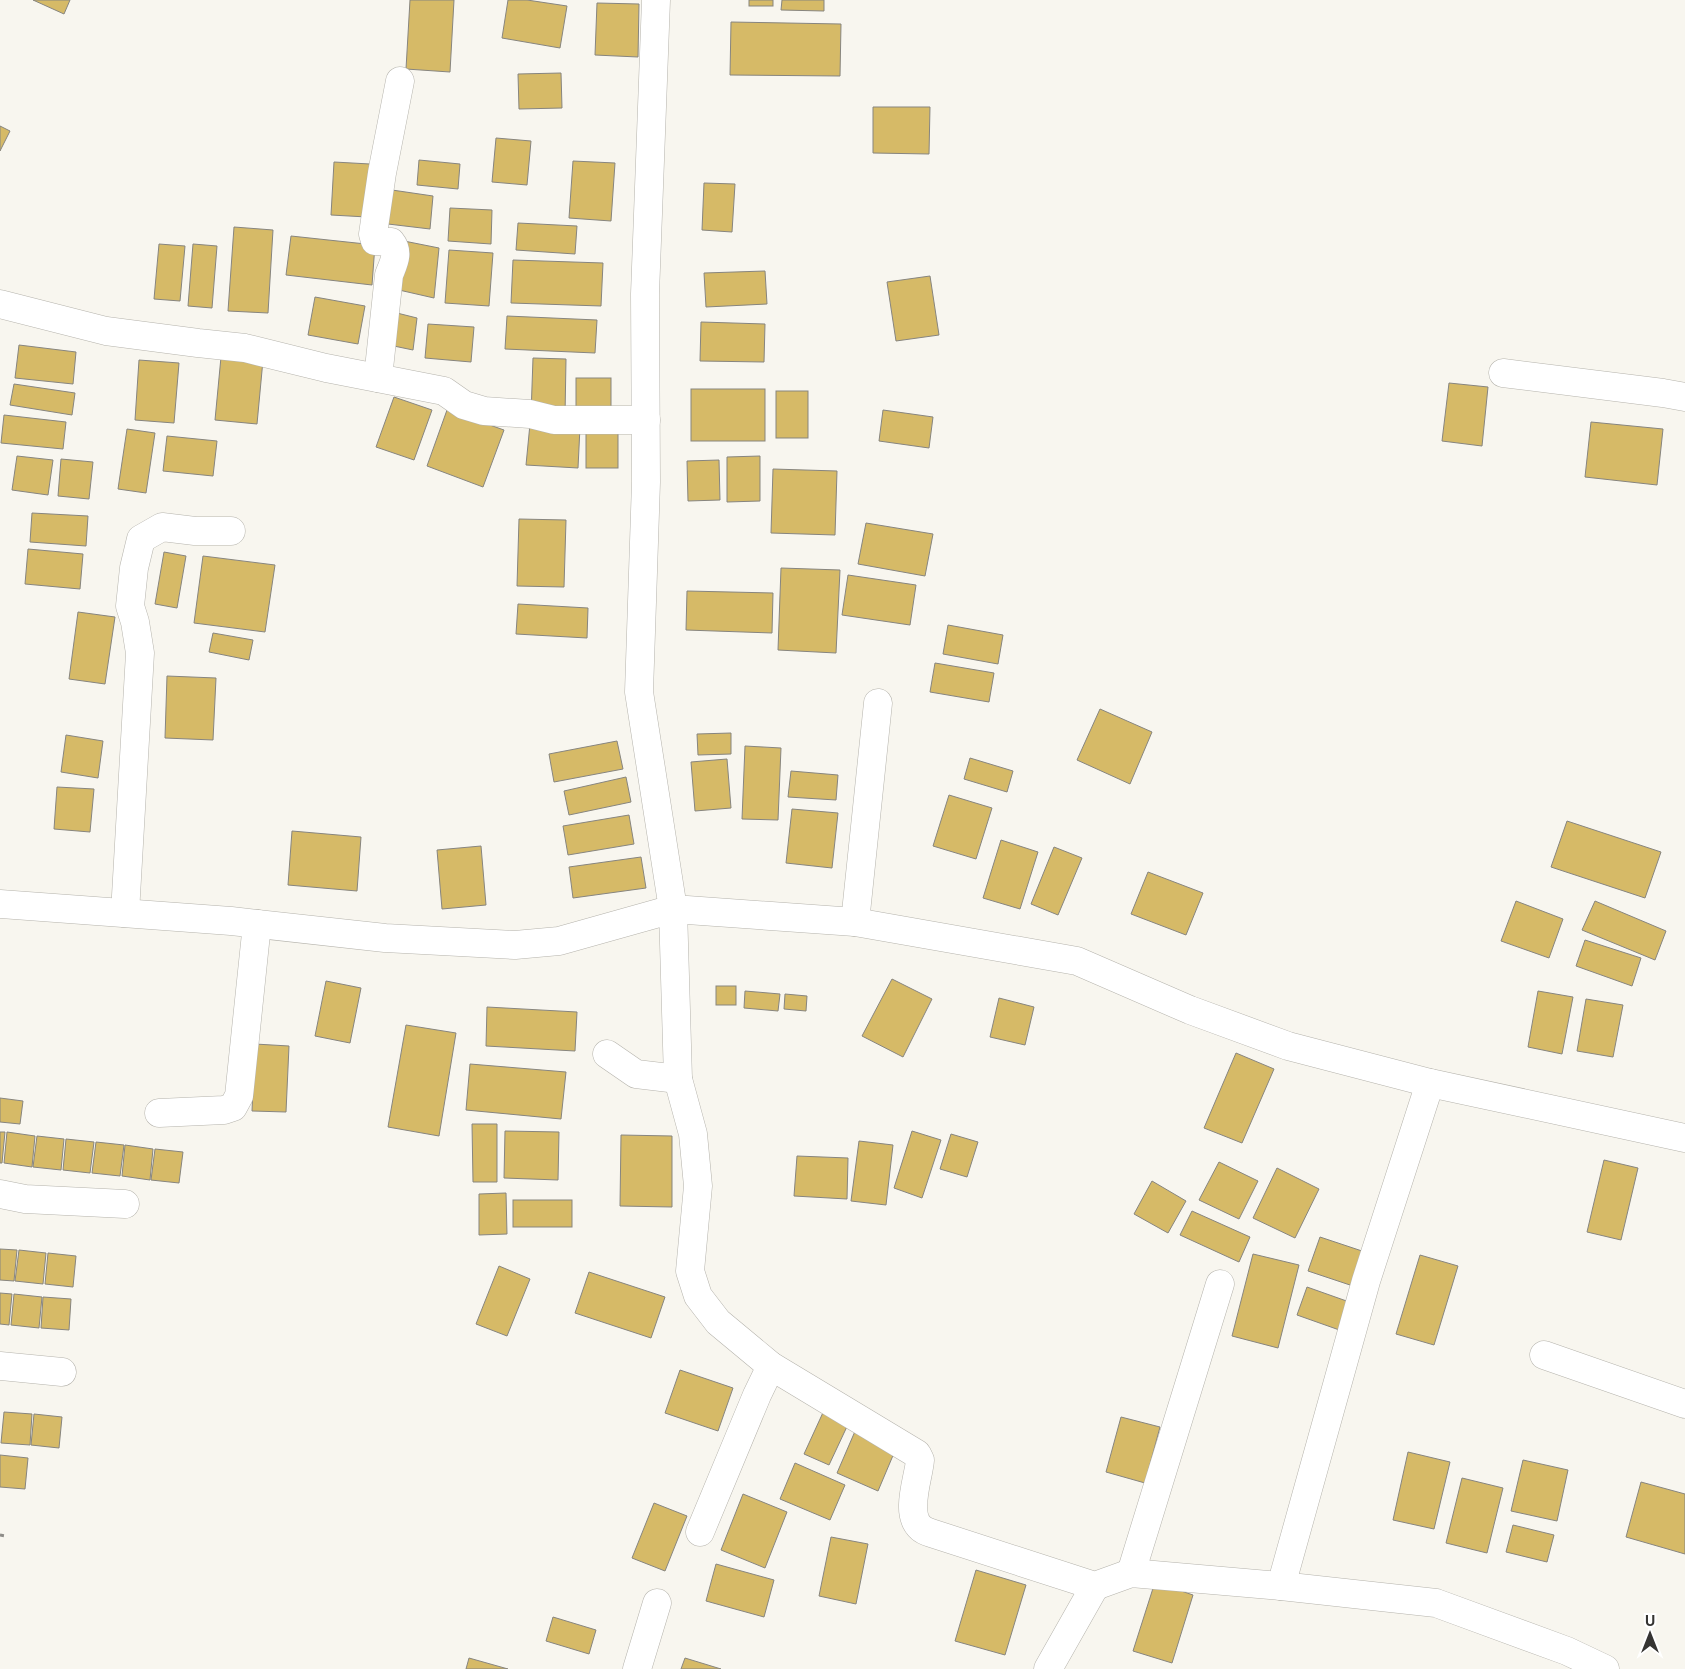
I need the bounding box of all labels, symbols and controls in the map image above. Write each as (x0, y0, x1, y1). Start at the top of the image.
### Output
north arrow (1625, 1609, 1675, 1659)
text: U (1645, 1612, 1655, 1629)

